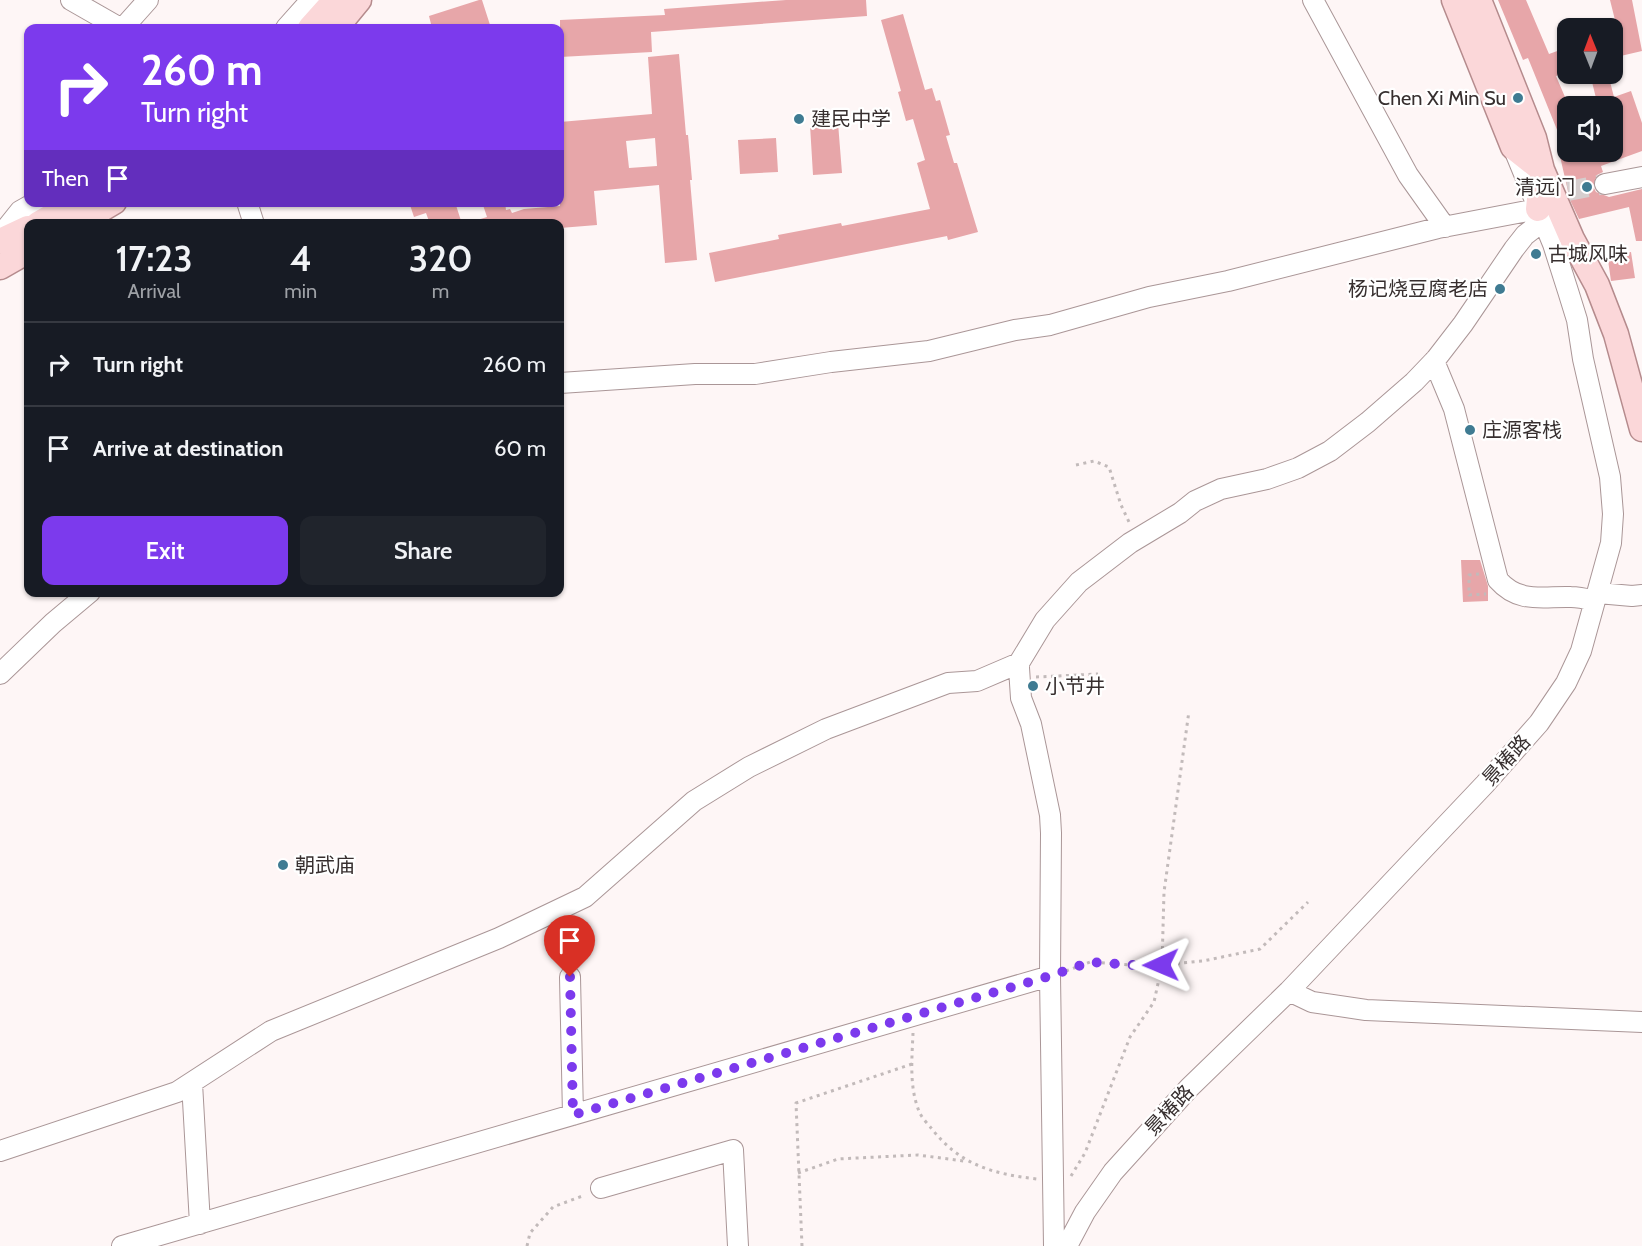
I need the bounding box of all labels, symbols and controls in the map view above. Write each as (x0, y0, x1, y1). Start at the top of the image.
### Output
north arrow (1557, 18, 1623, 84)
map controls (1557, 18, 1623, 162)
text: 260 m (141, 44, 262, 96)
icon: right (42, 48, 120, 126)
place label: Chen Xi Min Su (1378, 86, 1506, 110)
marker: Chen Xi Min Su (1511, 91, 1525, 105)
text: Turn right (141, 96, 248, 129)
button: sound (1557, 96, 1623, 162)
place label: 建民中学 (811, 107, 891, 131)
marker: 建民中学 (792, 112, 806, 126)
icon: arrive (101, 162, 134, 195)
text: Then (42, 165, 89, 192)
place label: 清远门 (1515, 175, 1575, 199)
marker: 清远门 (1580, 180, 1594, 194)
text: 17:23 (116, 236, 193, 280)
text: 4 (290, 236, 312, 280)
text: 320 (409, 236, 472, 280)
place label: 古城风味 (1548, 242, 1628, 266)
marker: 古城风味 (1529, 247, 1543, 261)
place label: 杨记烧豆腐老店 (1348, 277, 1488, 301)
text: Arrival (128, 279, 181, 303)
text: min (284, 279, 317, 303)
text: m (432, 279, 449, 303)
marker: 杨记烧豆腐老店 (1493, 282, 1507, 296)
icon: right (42, 348, 75, 381)
text: Turn right (93, 351, 183, 378)
text: 260 m (482, 351, 546, 378)
place label: 庄源客栈 (1482, 418, 1562, 442)
marker: 庄源客栈 (1463, 423, 1477, 437)
icon: arrive (42, 432, 75, 465)
text: Arrive at destination (93, 435, 283, 462)
text: 60 m (494, 435, 546, 462)
button: Exit (42, 516, 288, 585)
button: Share (300, 516, 546, 585)
place label: 小节井 (1045, 674, 1105, 698)
marker: 小节井 (1026, 679, 1040, 693)
street label: 景椿路 (1477, 730, 1535, 790)
place label: 朝武庙 (295, 853, 355, 877)
marker: 朝武庙 (276, 858, 290, 872)
pin (544, 915, 595, 977)
icon: arrive (553, 924, 586, 957)
position arrow (1129, 933, 1193, 997)
street label: 景椿路 (1140, 1080, 1198, 1140)

